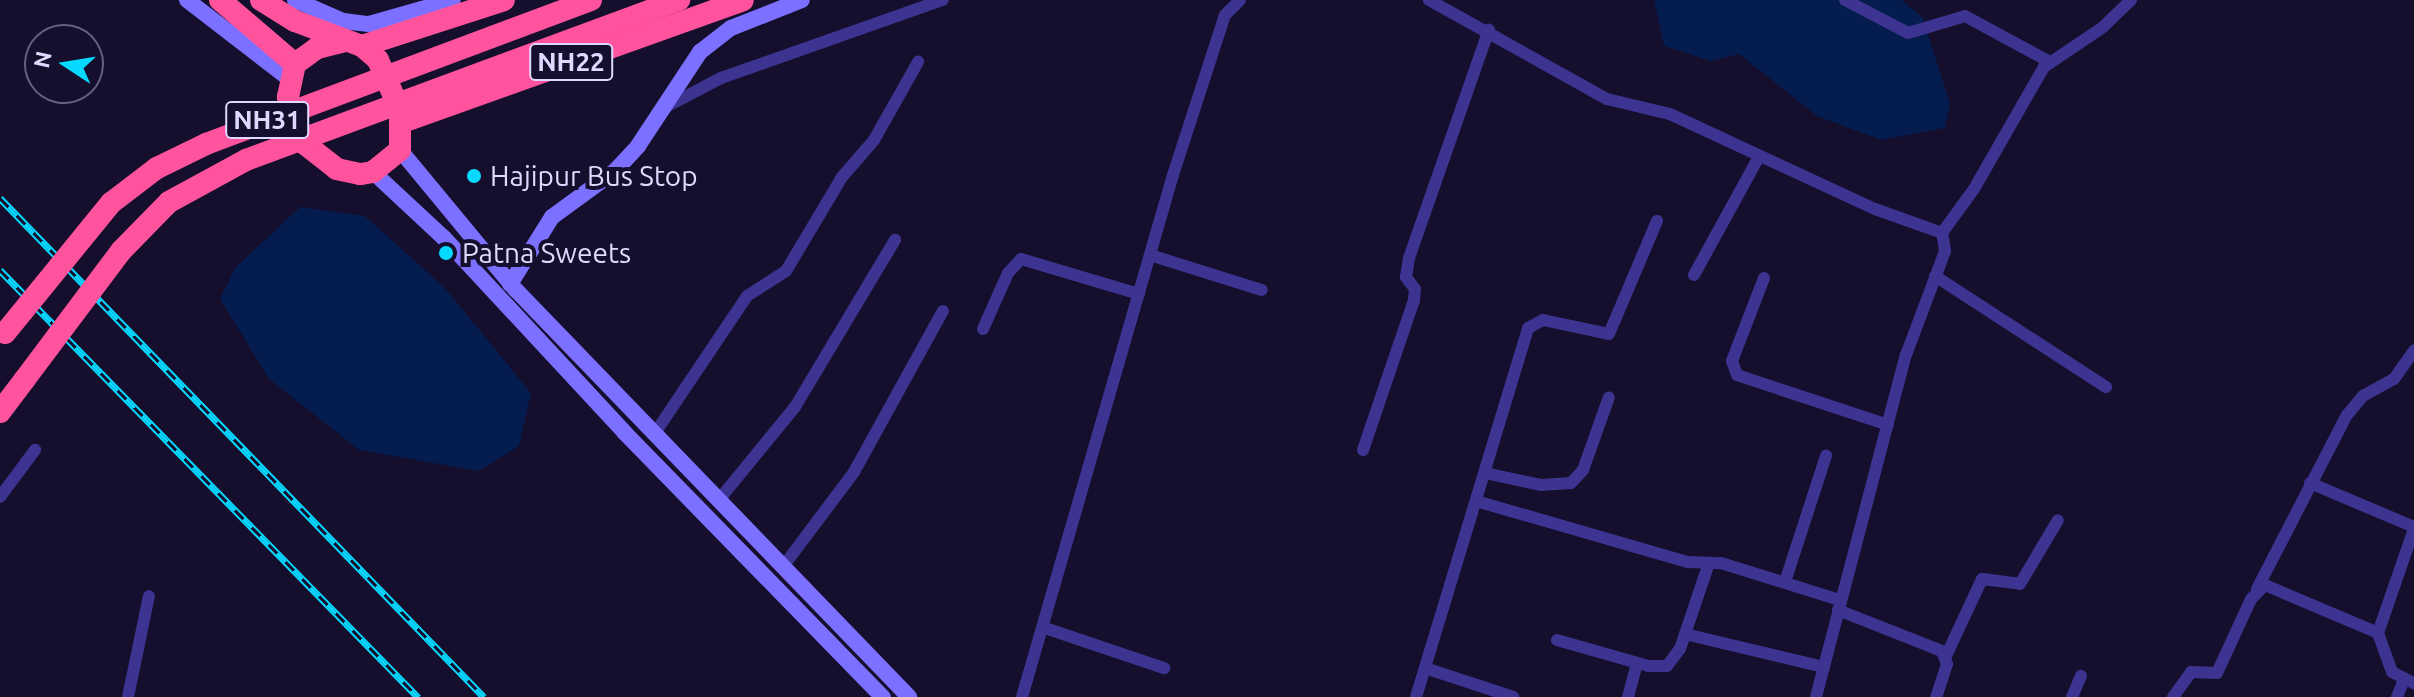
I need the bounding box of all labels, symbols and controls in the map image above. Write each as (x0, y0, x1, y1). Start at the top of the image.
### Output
north arrow (24, 24, 104, 104)
road number: NH22 (529, 40, 613, 84)
text: N (28, 49, 56, 70)
road number: NH31 (225, 98, 309, 142)
place label: Hajipur Bus Stop (490, 159, 698, 193)
marker: Hajipur Bus Stop (465, 167, 483, 185)
place label: Patna Sweets (462, 236, 631, 270)
marker: Patna Sweets (437, 244, 455, 262)

